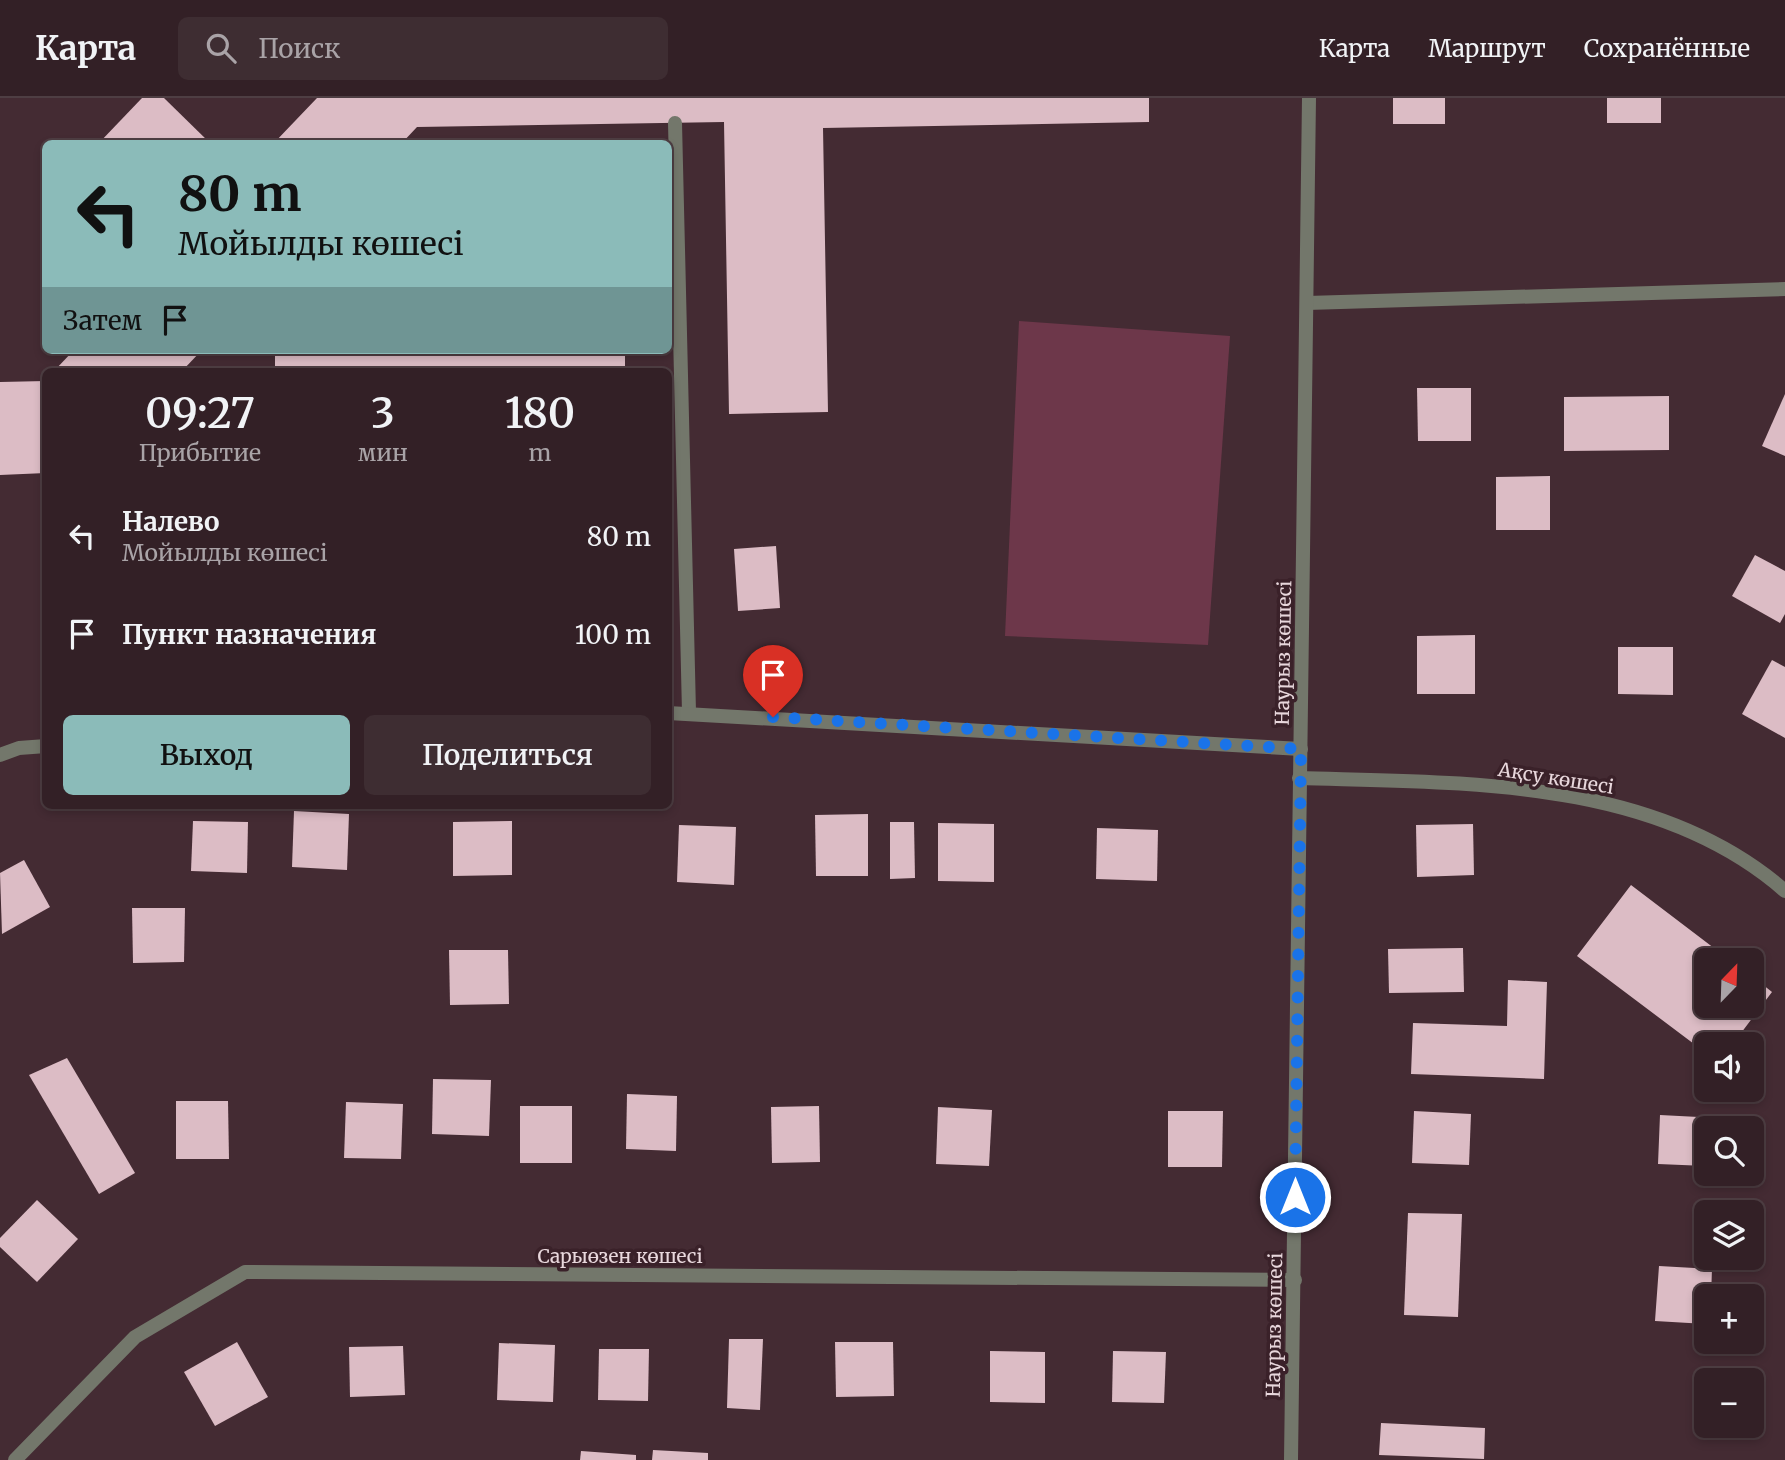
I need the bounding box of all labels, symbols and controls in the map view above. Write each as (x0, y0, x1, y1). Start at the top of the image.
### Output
search box (178, 17, 668, 80)
text: Карта (35, 28, 136, 69)
icon: search (202, 29, 240, 67)
text: Поиск (258, 32, 341, 65)
text: Карта (1319, 33, 1390, 64)
text: Маршрут (1428, 33, 1546, 64)
text: Сохранённые (1584, 33, 1750, 64)
text: 80 m (178, 163, 301, 224)
icon: left (63, 168, 154, 259)
text: Мойылды көшесі (178, 224, 464, 264)
icon: arrive (156, 301, 194, 339)
text: Затем (63, 304, 142, 337)
text: 09:27 (145, 387, 255, 439)
text: 3 (371, 387, 395, 439)
text: 180 (505, 387, 575, 439)
text: Прибытие (139, 438, 261, 467)
text: мин (358, 438, 408, 467)
text: m (529, 438, 551, 467)
text: Налево (122, 505, 220, 538)
icon: left (63, 517, 101, 555)
text: 80 m (587, 520, 651, 553)
text: Мойылды көшесі (122, 538, 327, 567)
street label: Наурыз көшесі (1270, 580, 1296, 726)
icon: arrive (63, 615, 101, 653)
text: Пункт назначения (122, 618, 376, 651)
text: 100 m (575, 618, 651, 651)
pin (743, 645, 803, 717)
icon: arrive (754, 656, 792, 694)
button: Выход (63, 715, 350, 795)
button: Поделиться (364, 715, 651, 795)
street label: Ақсу көшесі (1495, 757, 1616, 799)
north arrow (1694, 948, 1764, 1018)
map controls (1694, 948, 1764, 1438)
button: sound (1694, 1032, 1764, 1102)
button: search (1694, 1116, 1764, 1186)
position arrow (1258, 1160, 1332, 1234)
button: layers (1694, 1200, 1764, 1270)
street label: Сарыөзен көшесі (537, 1244, 703, 1268)
street label: Наурыз көшесі (1261, 1252, 1287, 1398)
button: + (1694, 1284, 1764, 1354)
button: − (1694, 1368, 1764, 1438)

